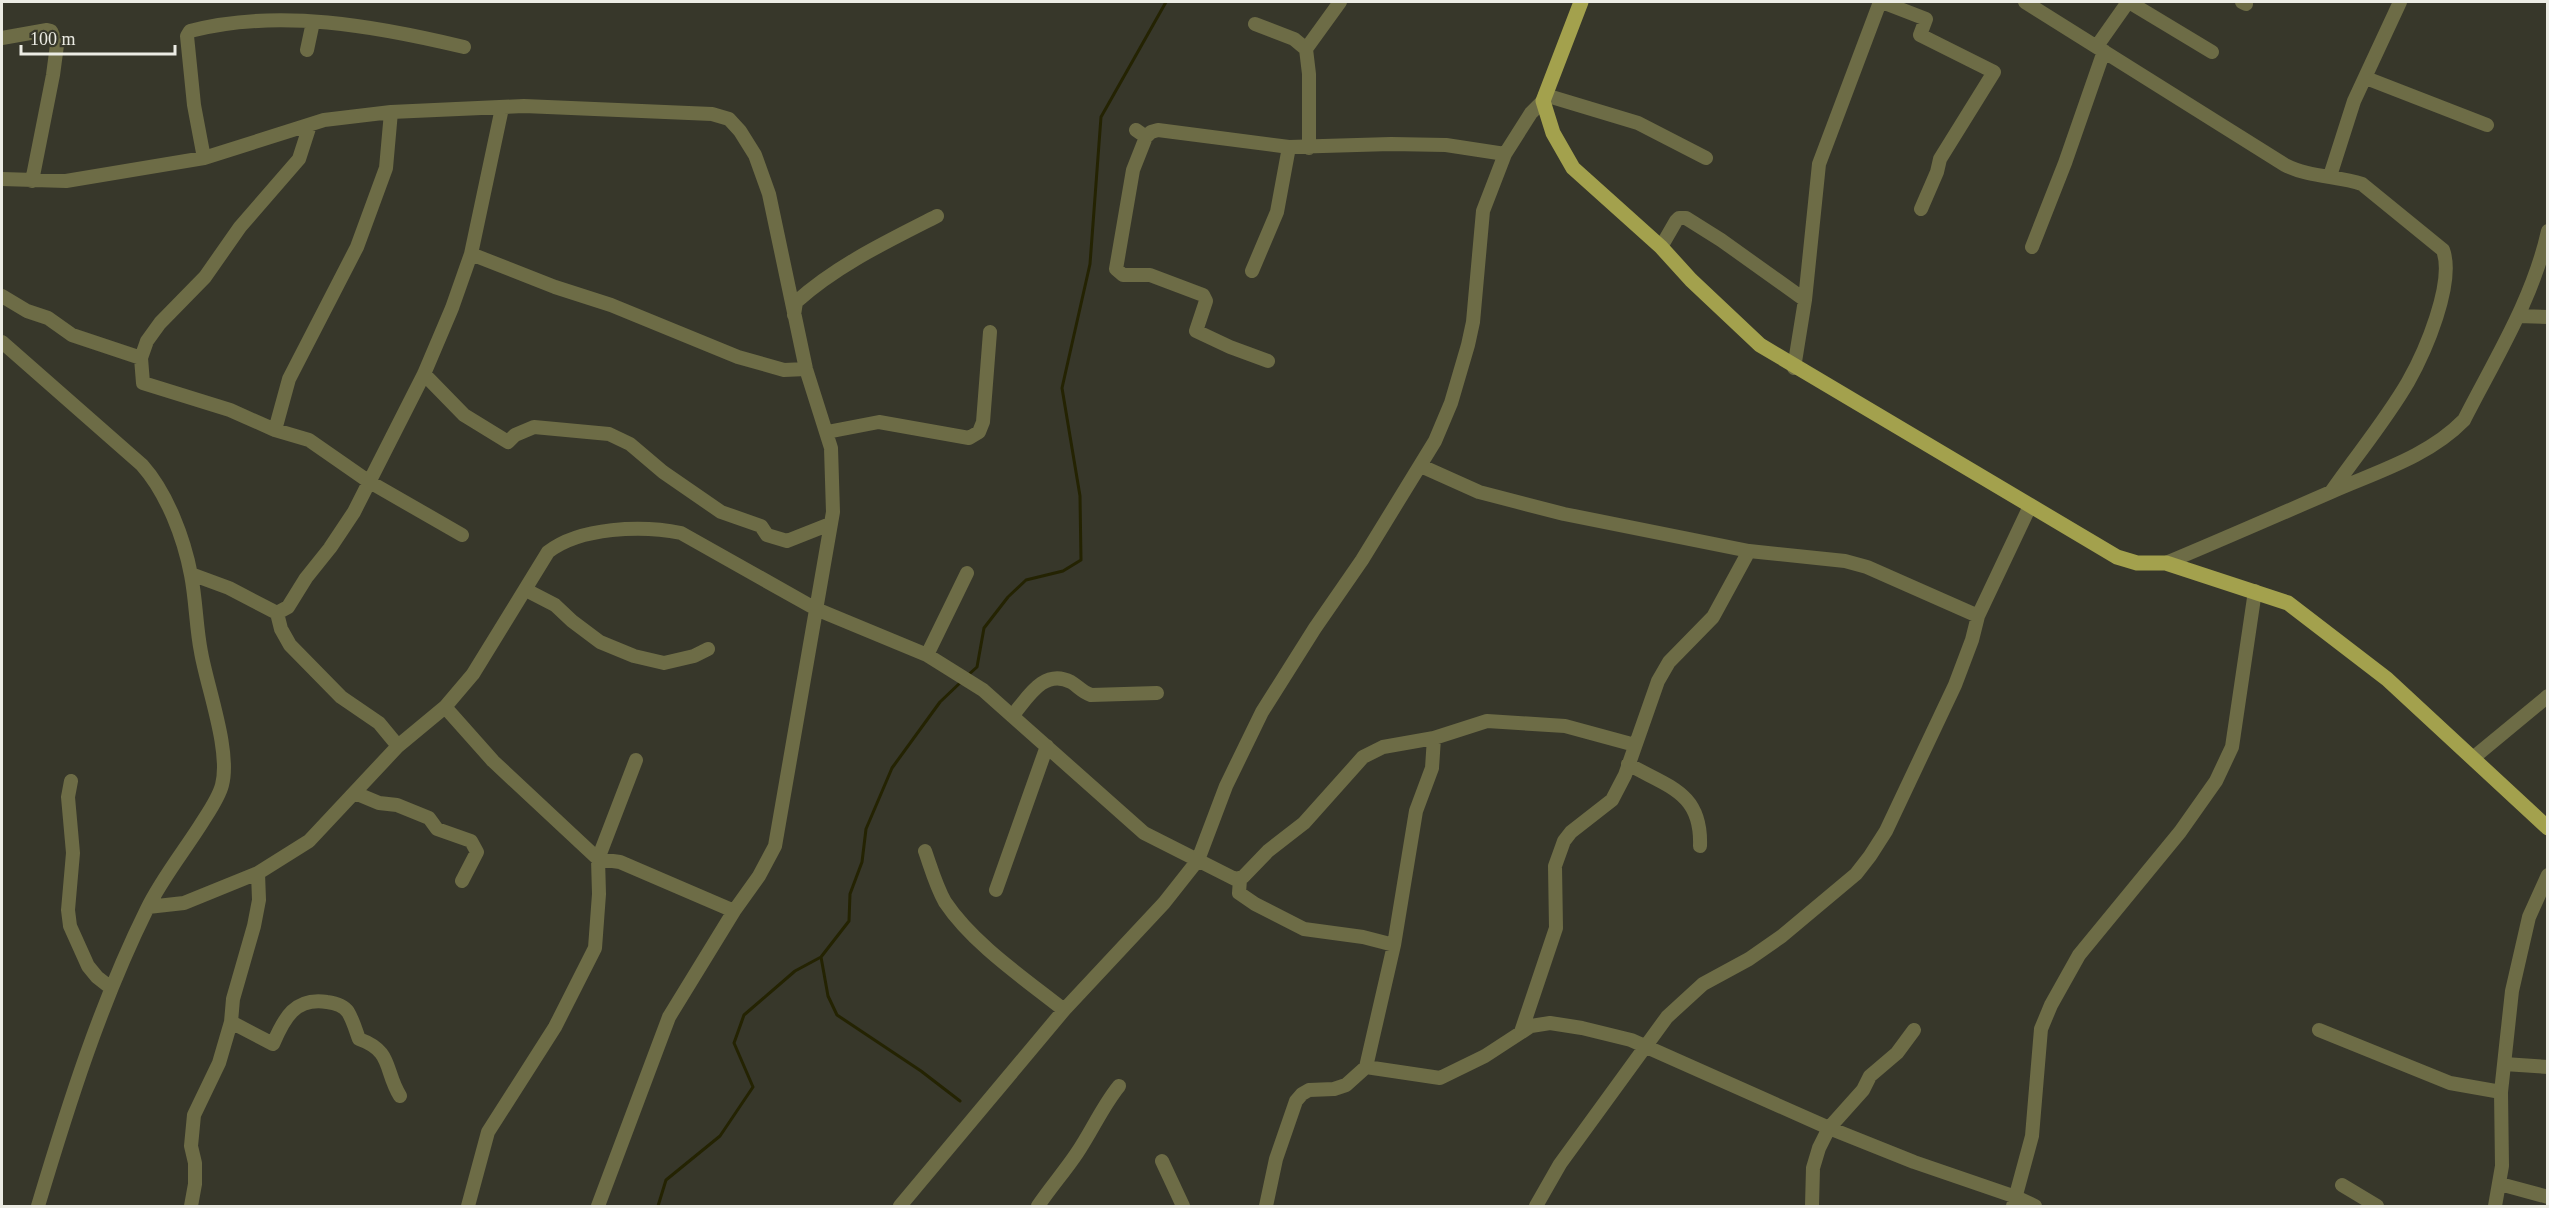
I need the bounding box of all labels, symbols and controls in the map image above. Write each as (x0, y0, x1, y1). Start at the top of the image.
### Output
scale bar (21, 18, 176, 56)
text: 100 m (30, 29, 76, 49)

